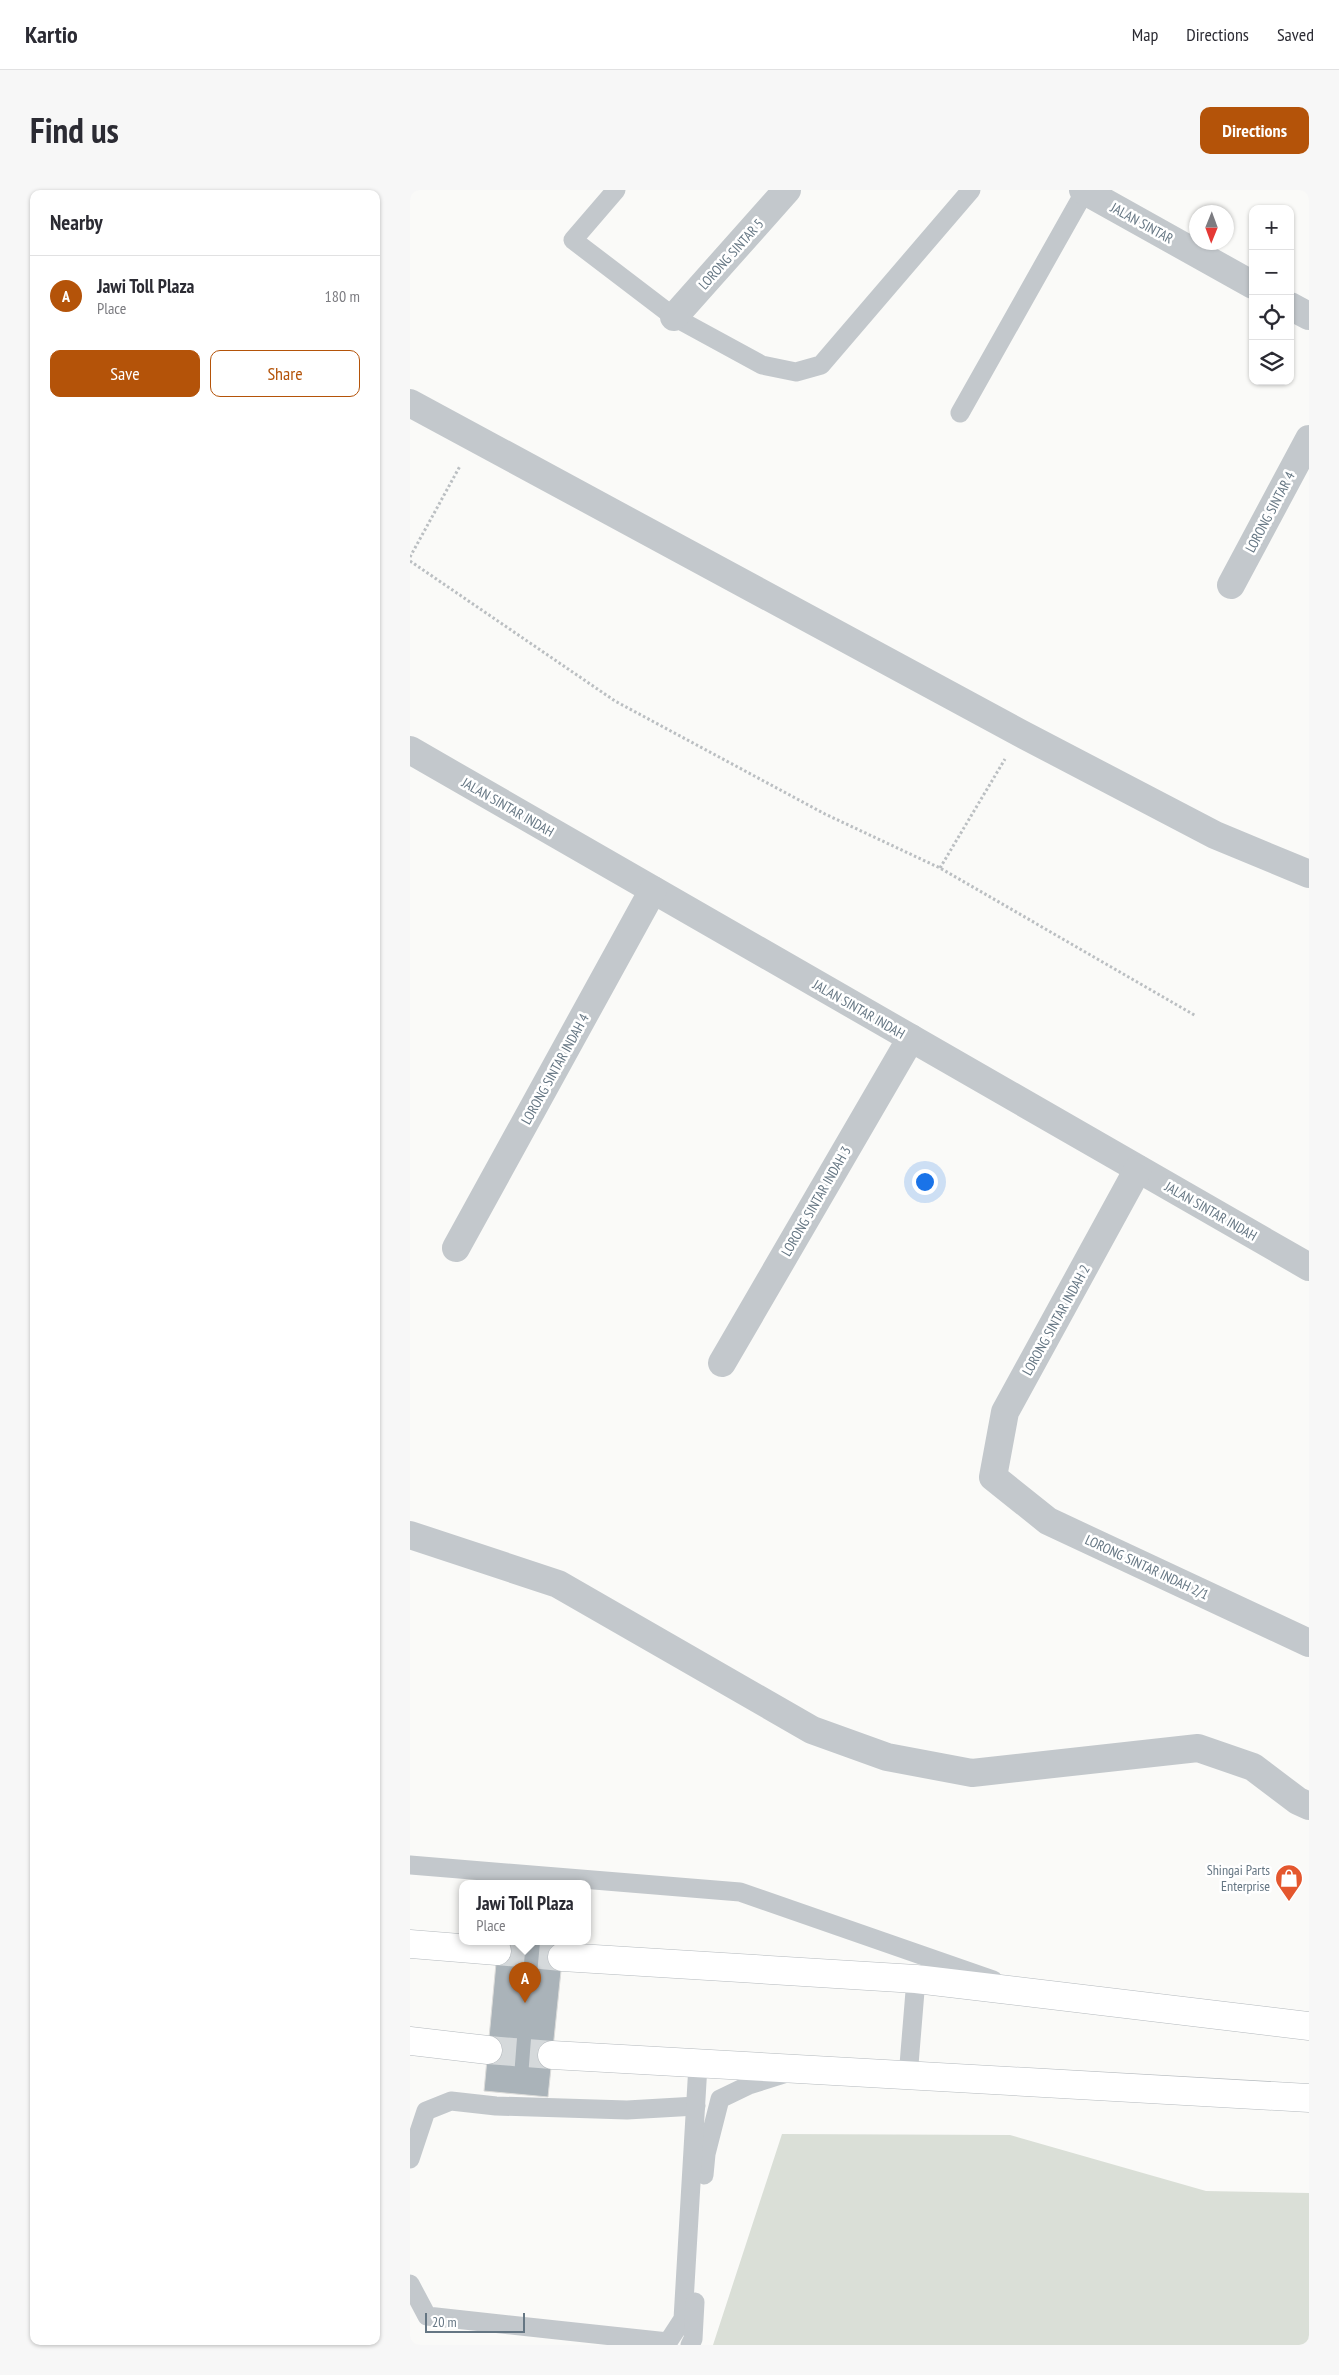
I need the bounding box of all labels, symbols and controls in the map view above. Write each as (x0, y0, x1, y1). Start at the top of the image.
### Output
text: Kartio (25, 19, 78, 50)
text: Map (1132, 23, 1158, 46)
text: Directions (1186, 23, 1249, 46)
text: Saved (1277, 23, 1314, 46)
text: Find us (30, 107, 119, 153)
button: Directions (1200, 107, 1309, 154)
street label: JALAN SINTAR (1107, 198, 1177, 248)
north arrow (1189, 205, 1234, 250)
map controls (1249, 205, 1294, 385)
button: + (1249, 205, 1294, 250)
text: Nearby (50, 209, 103, 236)
street label: LORONG SINTAR 5 (695, 215, 767, 293)
button: − (1249, 250, 1294, 295)
text: Jawi Toll Plaza (97, 274, 194, 298)
text: A (62, 286, 70, 306)
text: 180 m (325, 286, 360, 306)
button: locate (1249, 295, 1294, 340)
text: Place (97, 298, 126, 318)
button: layers (1249, 340, 1294, 385)
button: Save (50, 350, 200, 397)
button: Share (210, 350, 360, 397)
street label: LORONG SINTAR 4 (1241, 468, 1299, 556)
street label: JALAN SINTAR INDAH (458, 773, 557, 841)
street label: JALAN SINTAR INDAH (809, 975, 908, 1043)
street label: LORONG SINTAR INDAH 4 (517, 1010, 593, 1128)
street label: LORONG SINTAR INDAH 3 (777, 1143, 855, 1259)
your location (912, 1169, 938, 1195)
street label: JALAN SINTAR INDAH (1161, 1177, 1260, 1245)
street label: LORONG SINTAR INDAH 2 (1018, 1261, 1094, 1379)
street label: LORONG SINTAR INDAH 2/1 (1082, 1530, 1212, 1604)
place label: Shingai Parts Enterprise (1207, 1861, 1270, 1895)
shop icon: Shingai Parts Enterprise (1274, 1863, 1304, 1902)
popup (459, 1880, 591, 1945)
text: Jawi Toll Plaza (476, 1891, 574, 1915)
text: Place (476, 1915, 506, 1935)
pin: A (509, 1962, 541, 2003)
scale bar (425, 2310, 525, 2333)
text: 20 m (432, 2313, 457, 2331)

